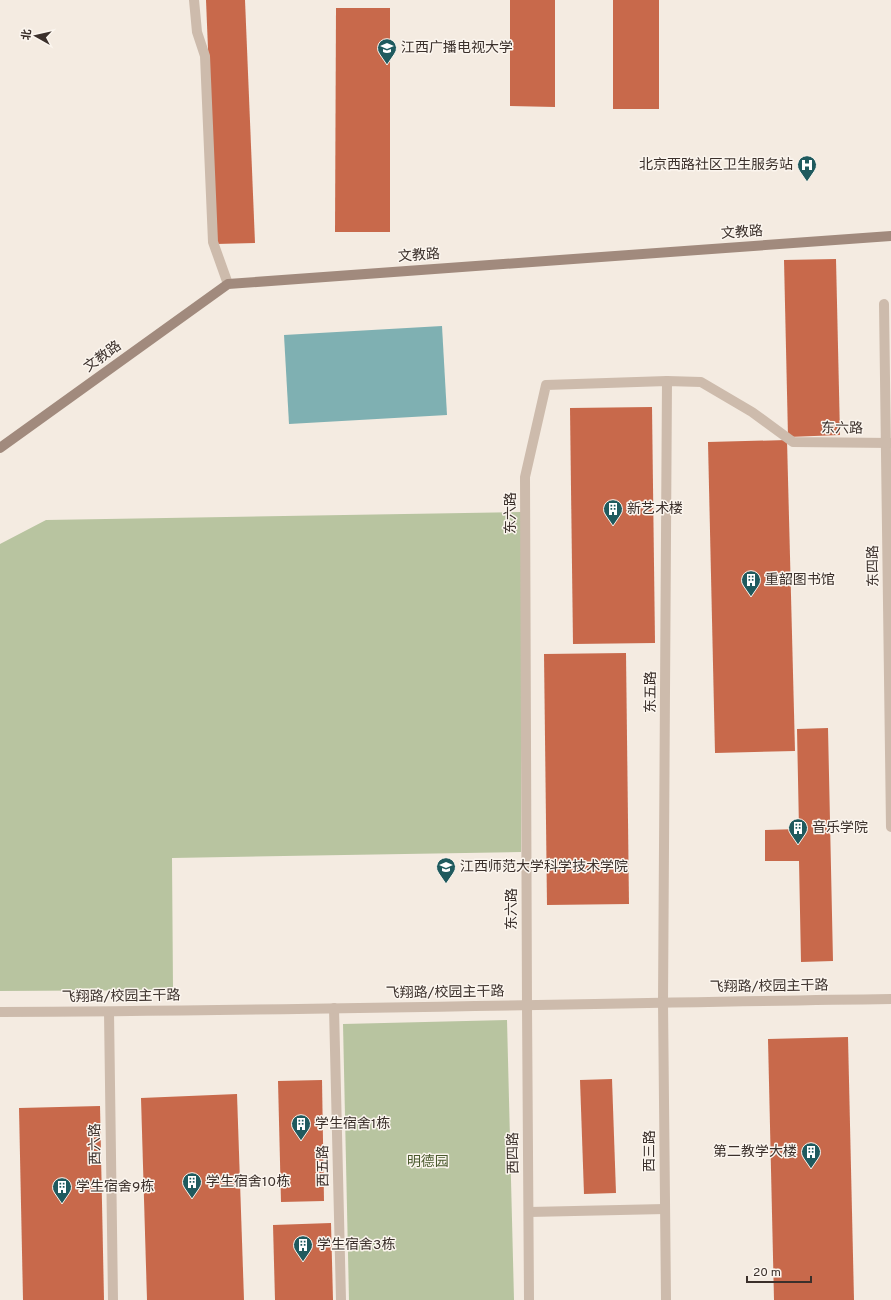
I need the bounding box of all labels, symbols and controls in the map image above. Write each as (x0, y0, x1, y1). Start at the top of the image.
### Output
north arrow (16, 16, 56, 56)
text: 北 (19, 28, 35, 41)
school or university icon: 江西广播电视大学 (376, 37, 398, 65)
place label: 江西广播电视大学 (401, 40, 513, 57)
hospital icon: 北京西路社区卫生服务站 (796, 154, 818, 182)
place label: 北京西路社区卫生服务站 (639, 156, 793, 174)
street label: 文教路 (720, 223, 764, 243)
street label: 文教路 (397, 246, 441, 266)
street label: 文教路 (81, 338, 125, 376)
street label: 东六路 (821, 420, 863, 438)
street label: 东六路 (503, 492, 520, 534)
building icon: 新艺术楼 (602, 498, 624, 526)
place label: 新艺术楼 (627, 501, 683, 518)
street label: 东四路 (865, 545, 883, 587)
building icon: 重韶图书馆 (740, 569, 762, 597)
place label: 重韶图书馆 (765, 572, 835, 589)
street label: 东五路 (643, 671, 660, 713)
building icon: 音乐学院 (787, 817, 809, 845)
place label: 音乐学院 (812, 819, 868, 837)
school or university icon: 江西师范大学科学技术学院 (435, 856, 457, 884)
place label: 江西师范大学科学技术学院 (460, 859, 628, 876)
street label: 东六路 (504, 888, 521, 930)
street label: 飞翔路/校园主干路 (709, 976, 829, 997)
street label: 飞翔路/校园主干路 (385, 982, 505, 1003)
street label: 飞翔路/校园主干路 (61, 986, 181, 1007)
building icon: 学生宿舍1栋 (290, 1113, 312, 1141)
place label: 学生宿舍1栋 (315, 1115, 390, 1133)
street label: 西六路 (87, 1123, 105, 1165)
street label: 西三路 (642, 1130, 659, 1172)
street label: 西四路 (505, 1132, 523, 1174)
building icon: 第二教学大楼 (800, 1141, 822, 1169)
place label: 第二教学大楼 (713, 1143, 797, 1161)
street label: 西五路 (315, 1145, 333, 1187)
park label: 明德园 (407, 1153, 449, 1171)
building icon: 学生宿舍10栋 (181, 1171, 203, 1199)
place label: 学生宿舍10栋 (206, 1173, 290, 1191)
building icon: 学生宿舍9栋 (51, 1176, 73, 1204)
place label: 学生宿舍9栋 (76, 1178, 154, 1196)
building icon: 学生宿舍3栋 (292, 1234, 314, 1262)
place label: 学生宿舍3栋 (317, 1236, 395, 1254)
scale bar (747, 1258, 811, 1284)
text: 20 m (753, 1265, 781, 1281)

